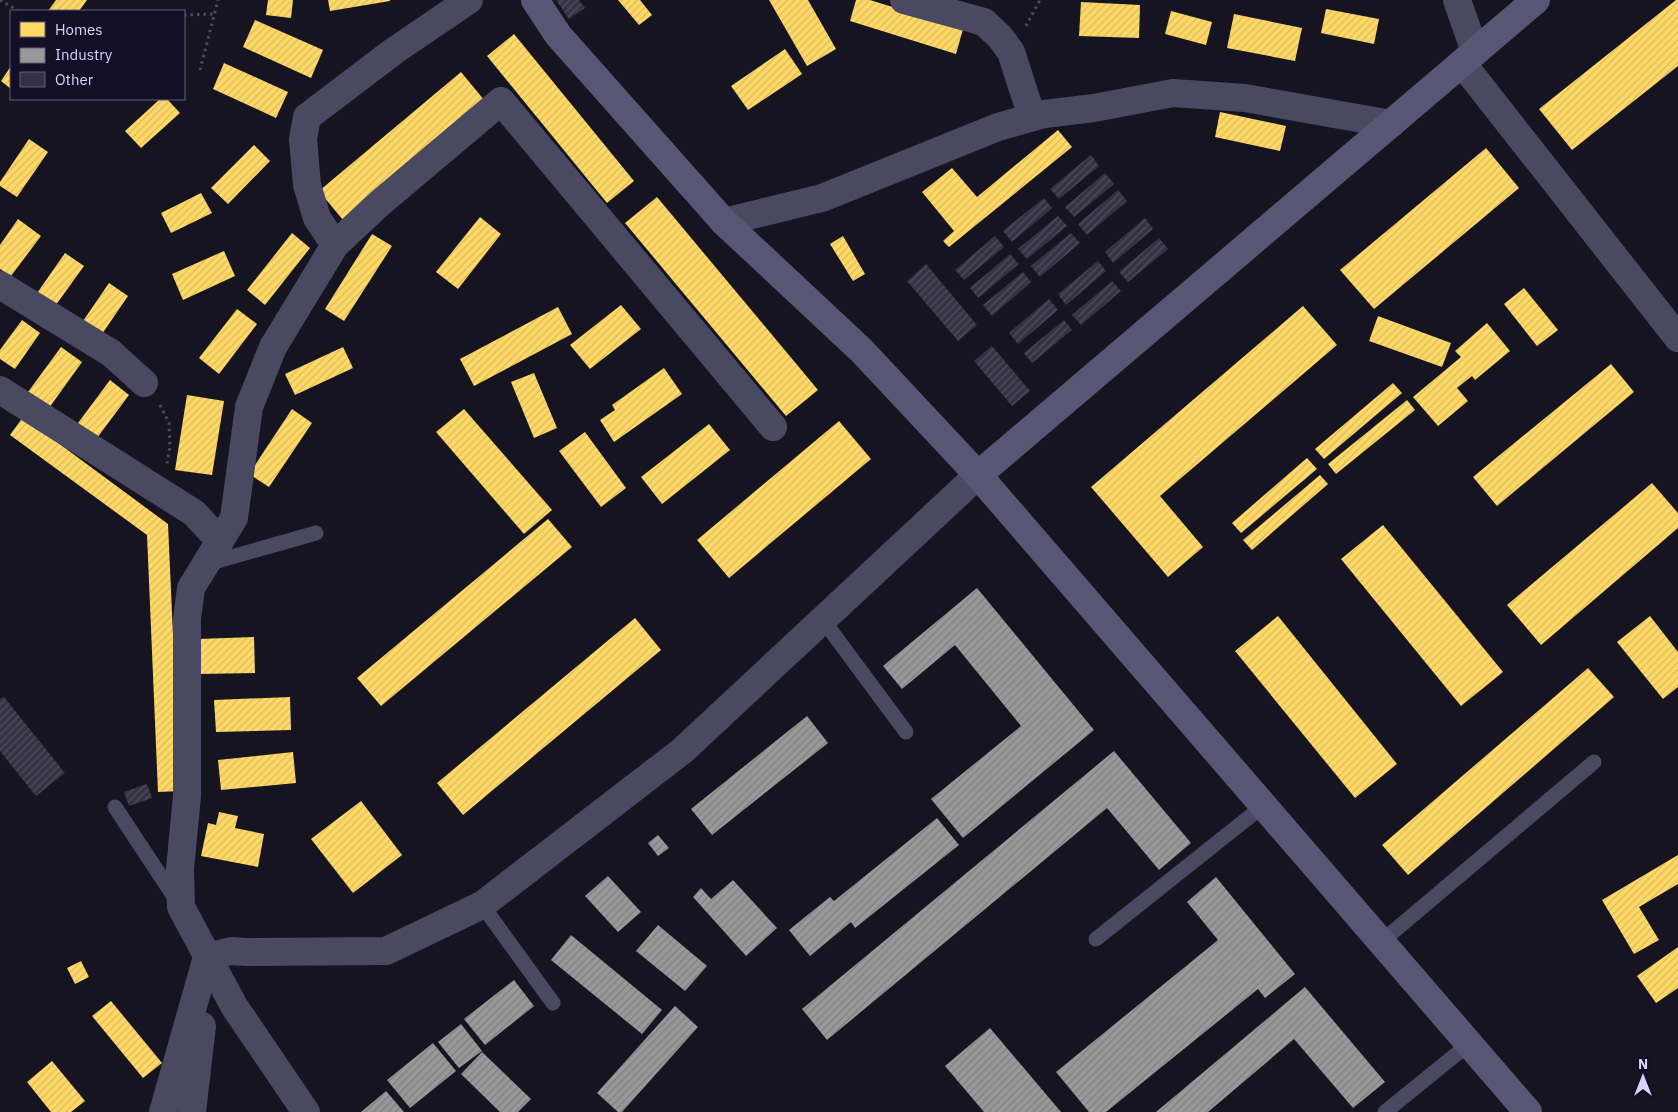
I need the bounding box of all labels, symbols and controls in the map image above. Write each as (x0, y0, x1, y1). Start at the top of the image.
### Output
legend (10, 10, 185, 100)
text: Homes (55, 20, 103, 39)
text: Industry (55, 45, 113, 64)
text: Other (55, 70, 94, 89)
north arrow (1618, 1052, 1668, 1102)
text: N (1638, 1055, 1648, 1073)

